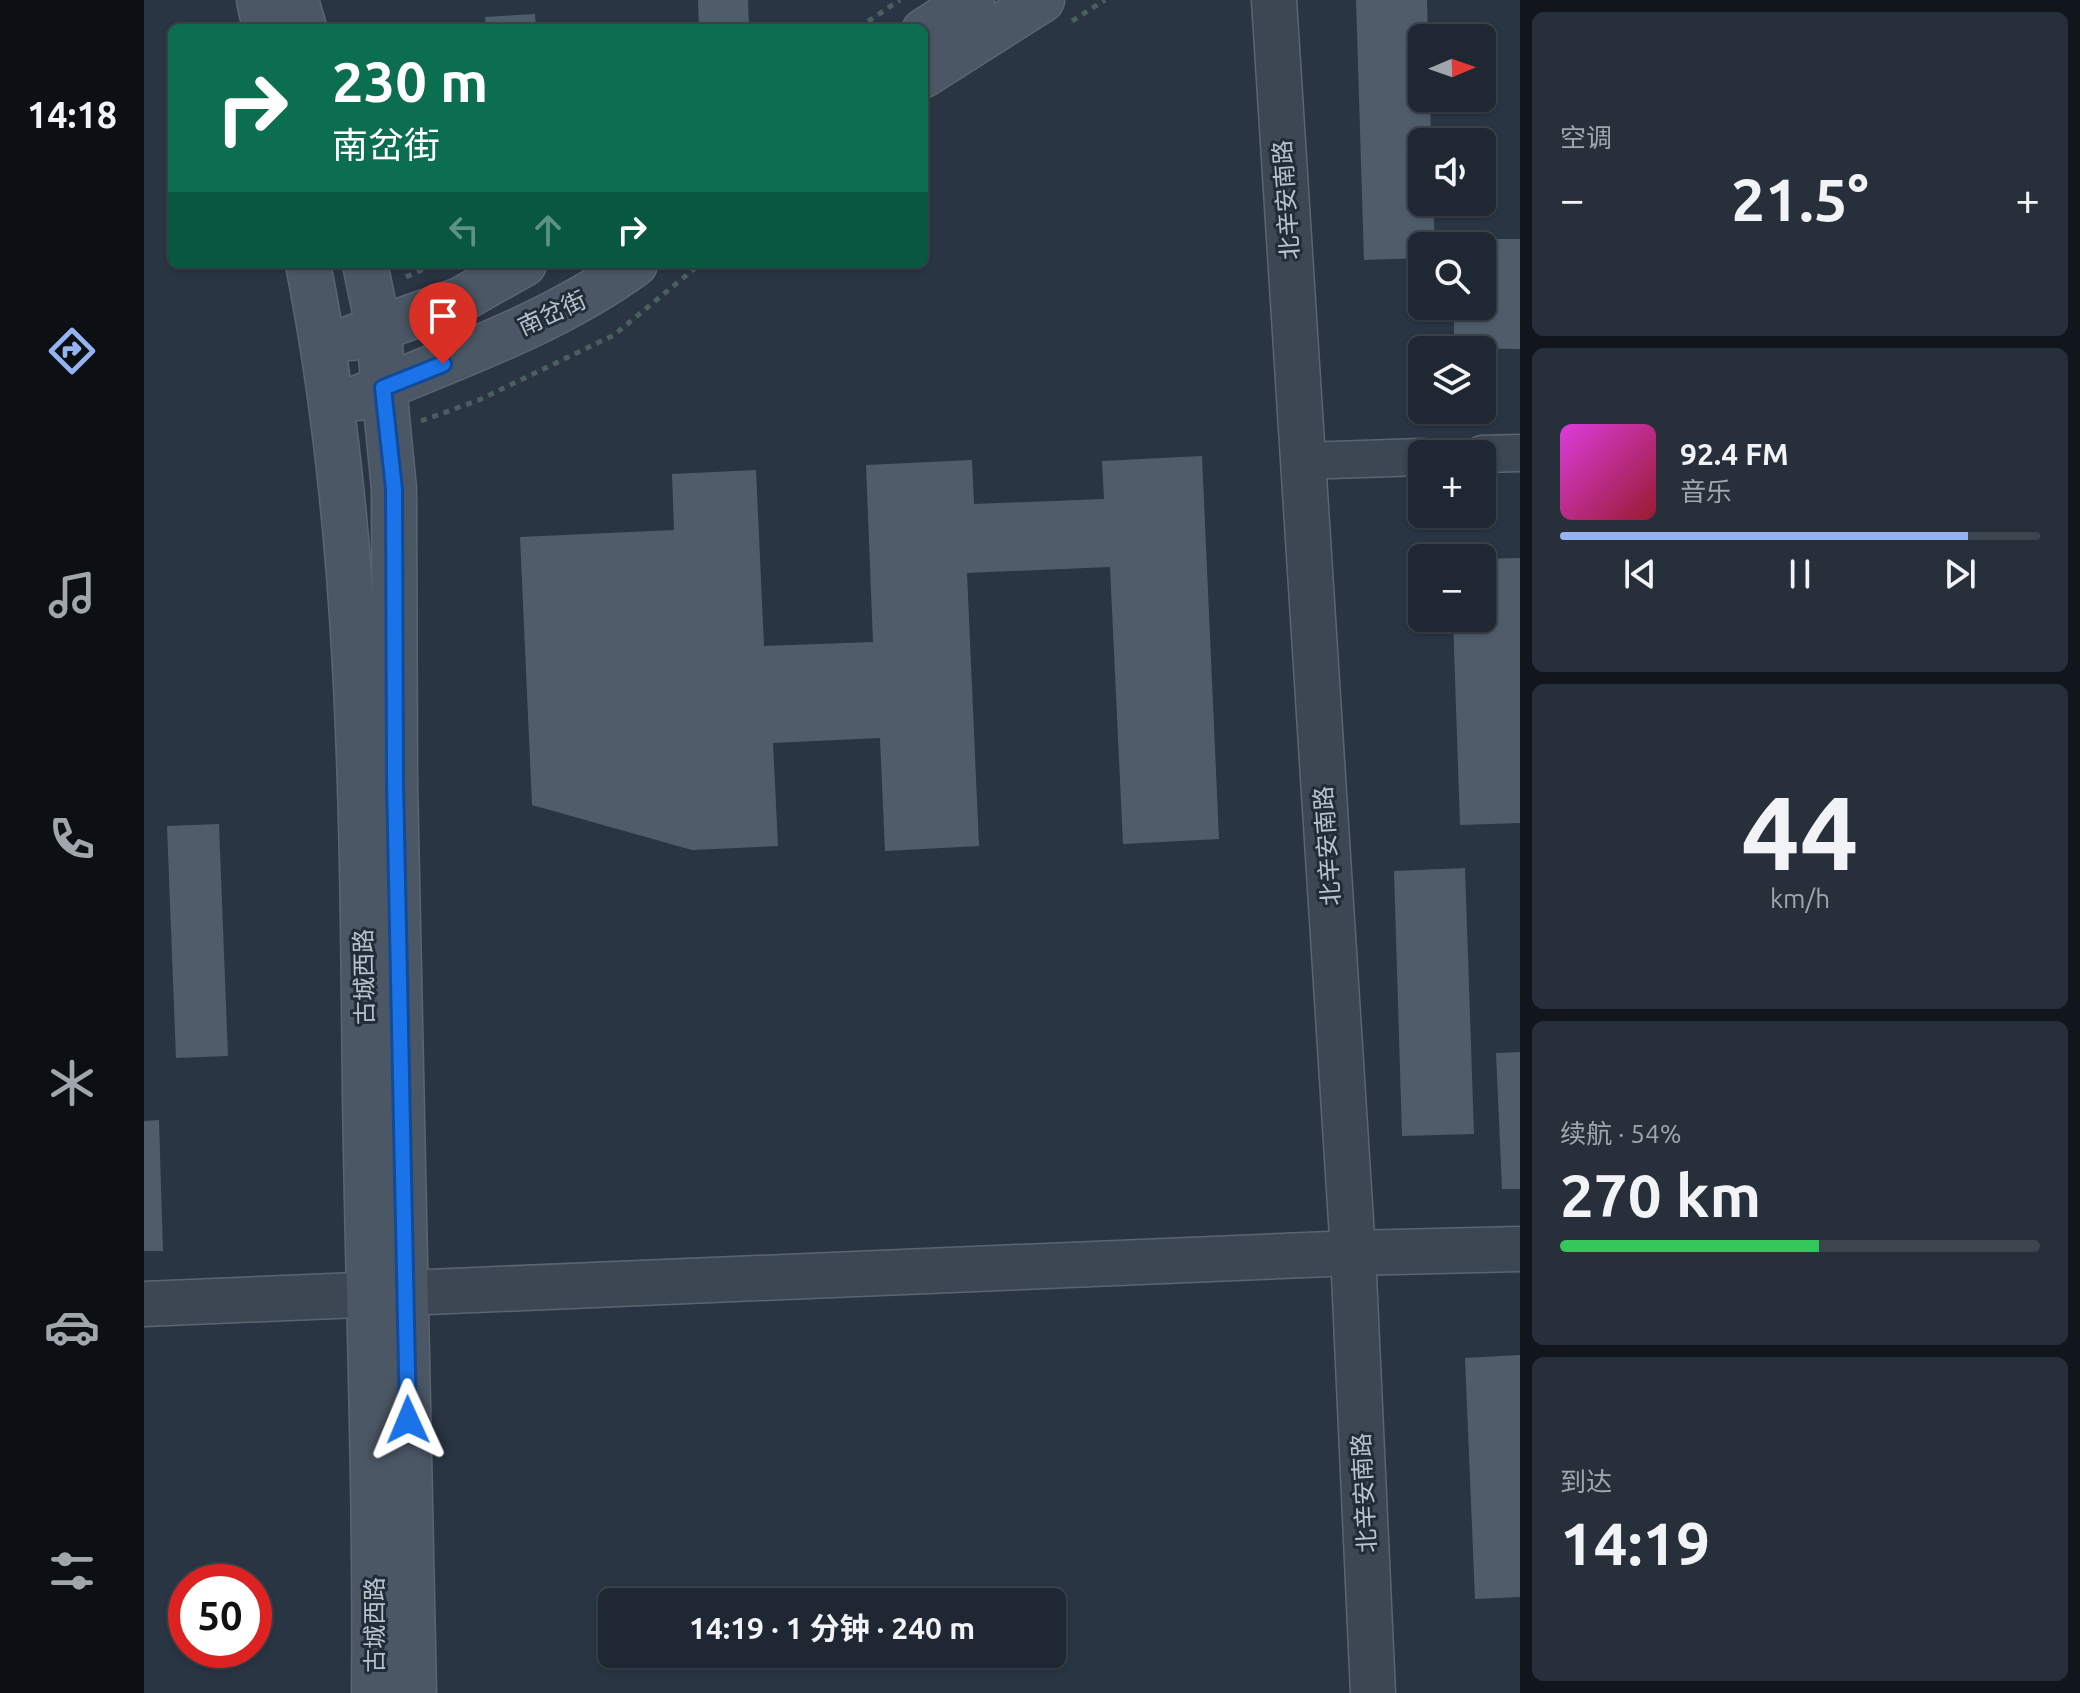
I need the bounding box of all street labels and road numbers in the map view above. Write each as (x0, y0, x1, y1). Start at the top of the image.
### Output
street label: 北辛安南路 (1268, 139, 1304, 261)
street label: 南岔街 (514, 286, 590, 340)
street label: 北辛安南路 (1309, 785, 1345, 907)
street label: 古城西路 (350, 929, 378, 1025)
street label: 北辛安南路 (1347, 1432, 1381, 1554)
street label: 古城西路 (361, 1577, 388, 1673)

